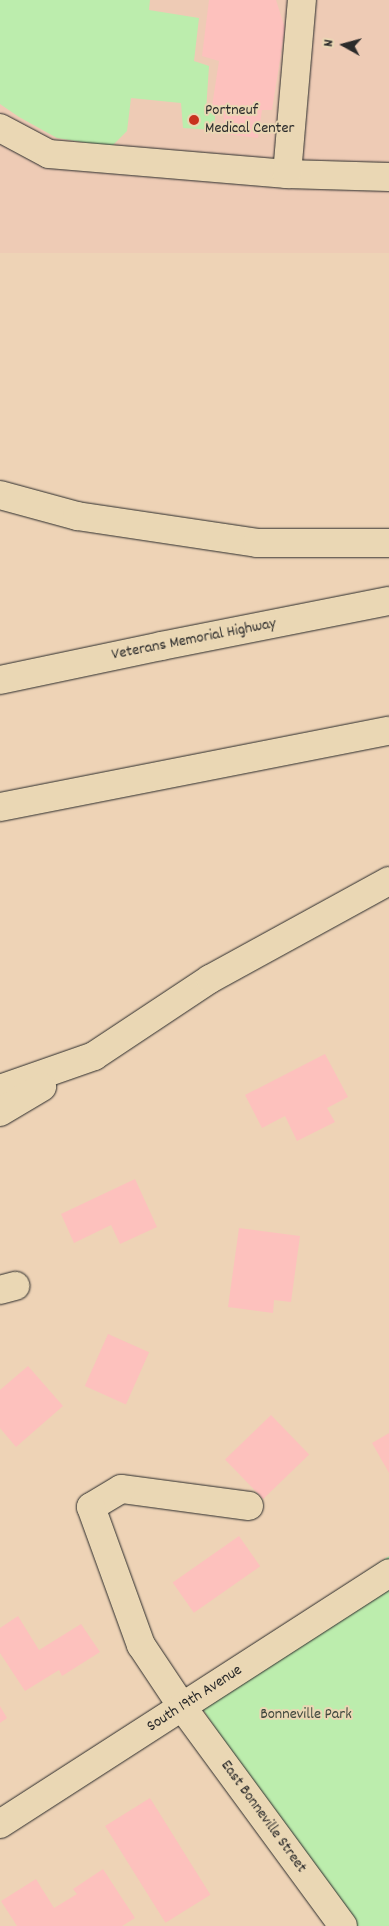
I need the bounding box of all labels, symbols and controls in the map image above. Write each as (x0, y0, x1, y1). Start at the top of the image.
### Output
north arrow (319, 20, 369, 70)
text: N (319, 39, 339, 48)
place label: Portneuf Medical Center (205, 101, 294, 139)
marker: Portneuf Medical Center (187, 113, 201, 127)
street label: Veterans Memorial Highway (110, 615, 278, 665)
street label: South 19th Avenue (144, 1661, 246, 1737)
park label: Bonneville Park (260, 1705, 352, 1725)
street label: East Bonneville Street (216, 1757, 310, 1877)

